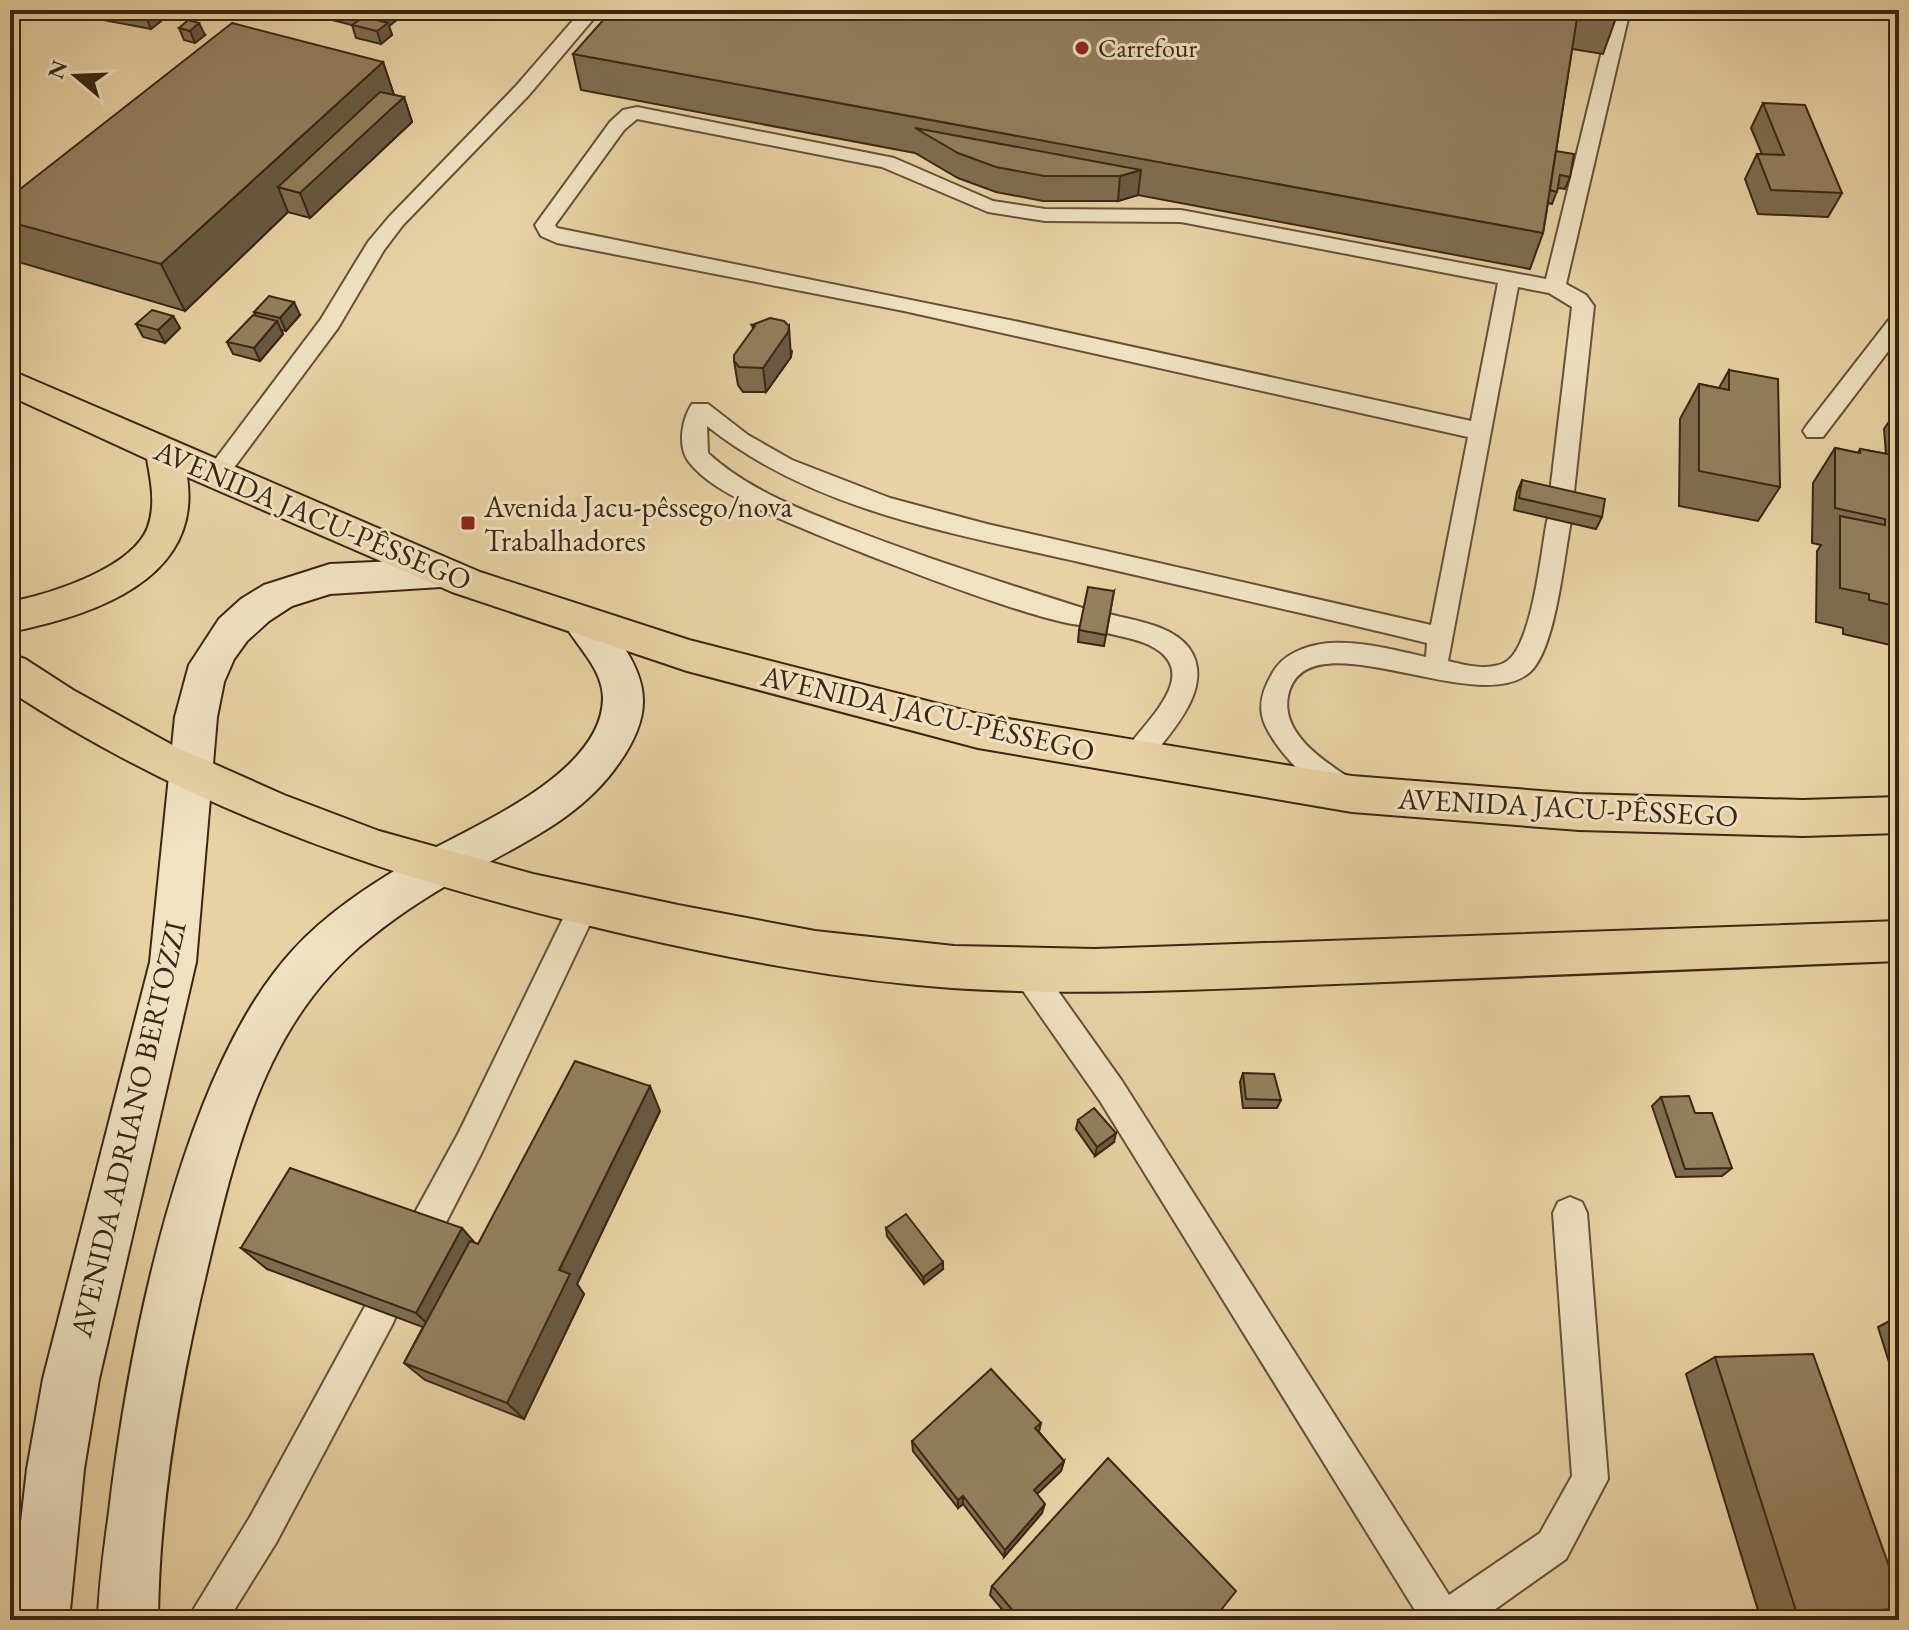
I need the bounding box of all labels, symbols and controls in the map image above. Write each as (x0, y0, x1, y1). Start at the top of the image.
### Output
place label: Carrefour (1098, 31, 1198, 65)
north arrow (36, 36, 116, 116)
marker: Carrefour (1073, 39, 1091, 57)
text: N (41, 56, 74, 83)
street label: AVENIDA JACU-PÊSSEGO (148, 430, 478, 600)
place label: Avenida Jacu-pêssego/nova Trabalhadores (483, 487, 793, 560)
marker: Avenida Jacu-pêssego/nova Trabalhadores (459, 514, 477, 532)
street label: AVENIDA JACU-PÊSSEGO (757, 655, 1098, 770)
street label: AVENIDA JACU-PÊSSEGO (1396, 779, 1739, 835)
street label: AVENIDA ADRIANO BERTOZZI (61, 917, 195, 1342)

